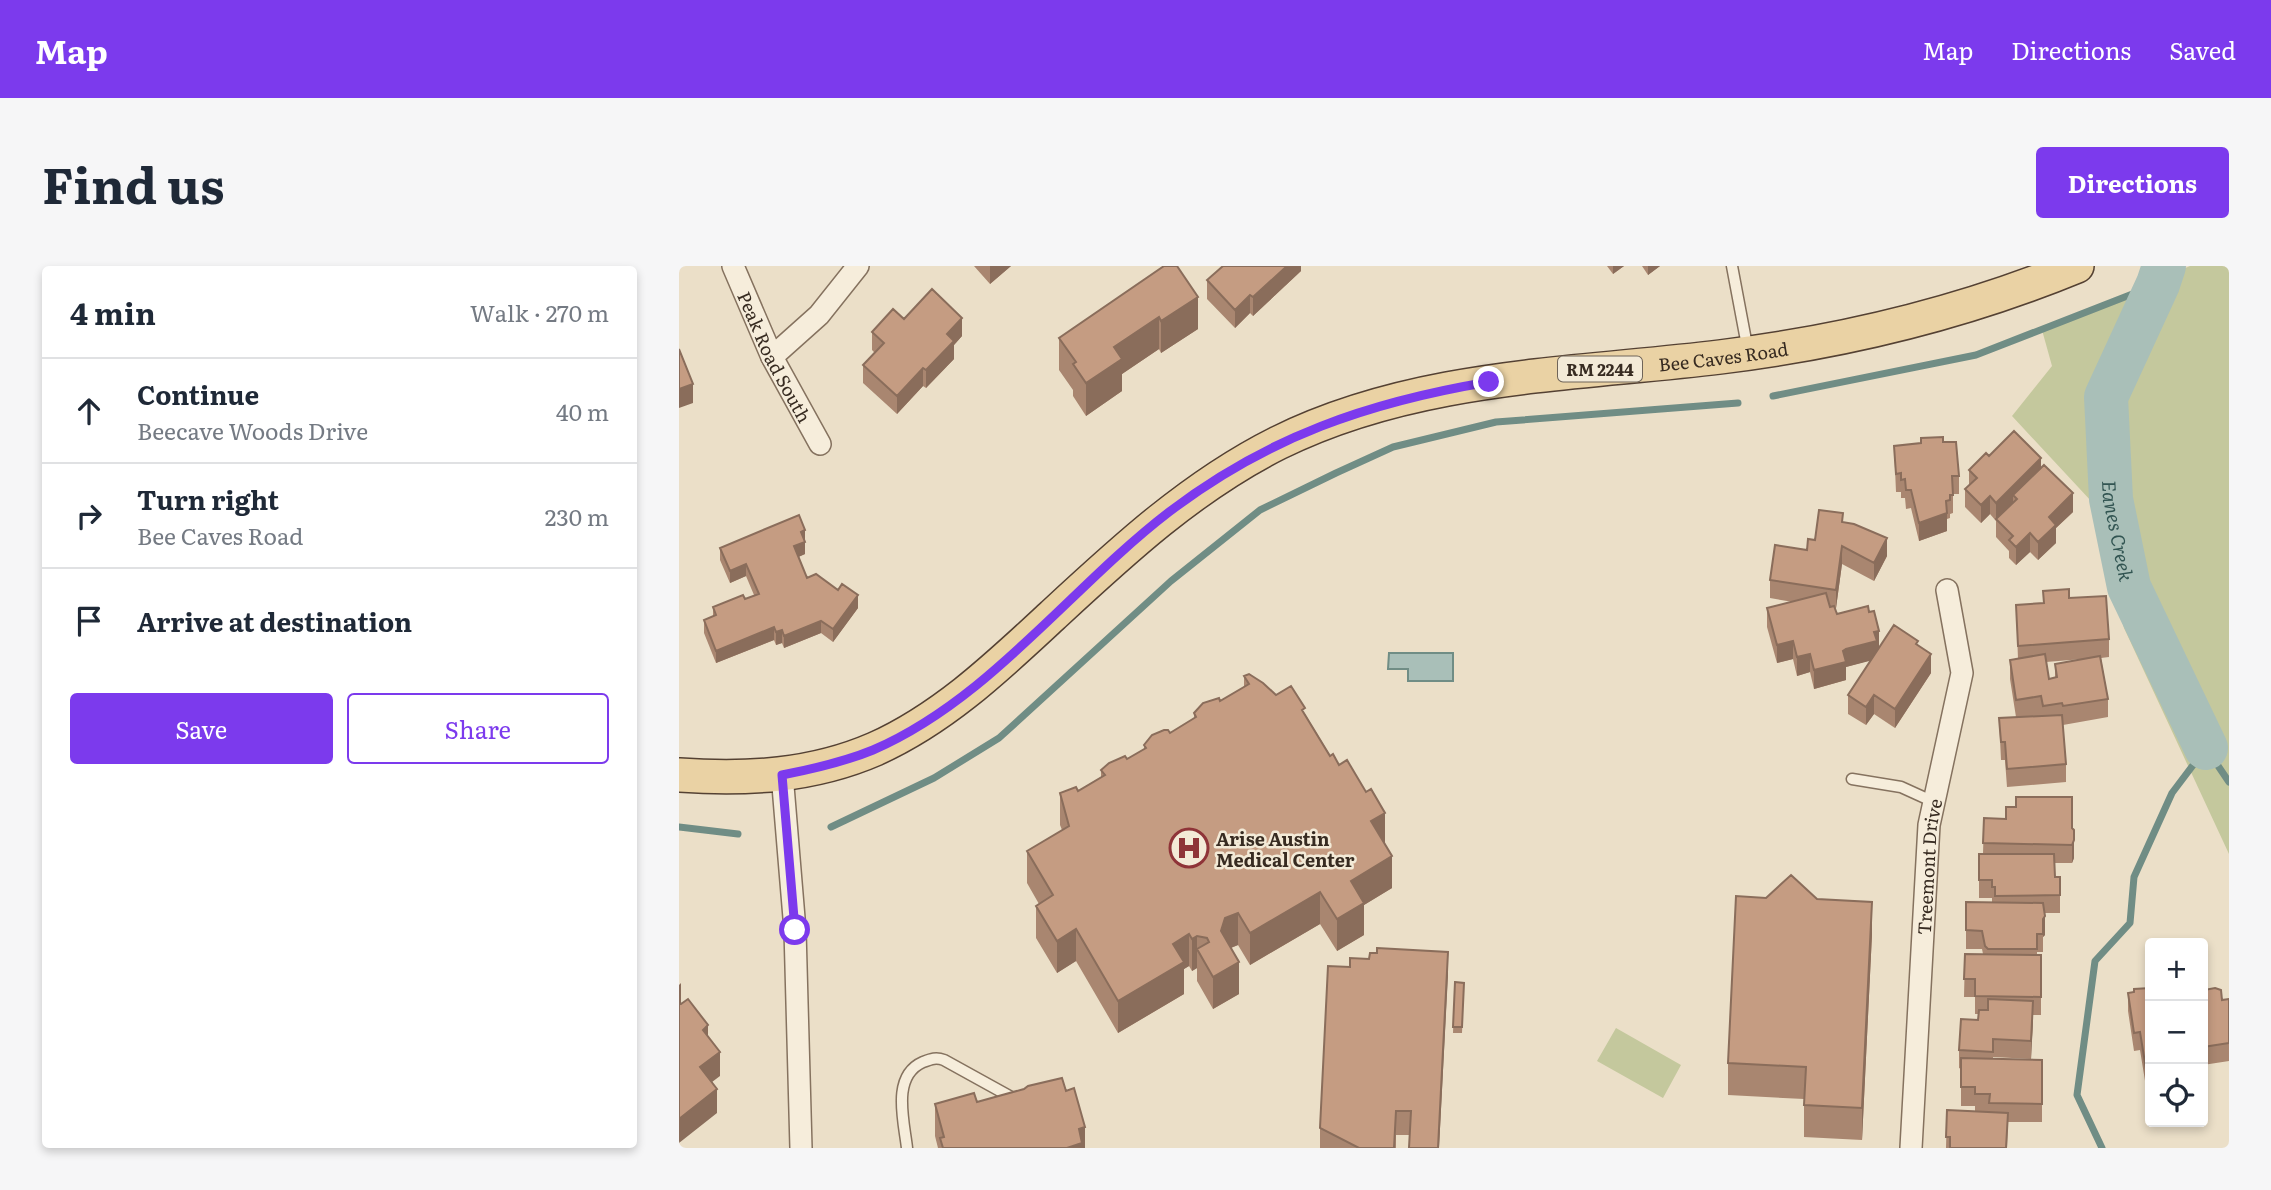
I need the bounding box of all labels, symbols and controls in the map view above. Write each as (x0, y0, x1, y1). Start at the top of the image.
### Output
text: Map (35, 25, 108, 74)
text: Map (1922, 32, 1973, 67)
text: Directions (2011, 32, 2131, 67)
text: Saved (2169, 32, 2236, 67)
text: Find us (42, 146, 225, 219)
button: Directions (2036, 147, 2229, 218)
street label: Peak Road South (732, 287, 819, 427)
text: 4 min (70, 290, 156, 334)
text: Walk · 270 m (470, 295, 609, 329)
street label: Bee Caves Road (1657, 334, 1790, 377)
road number: RM 2244 (1558, 356, 1642, 382)
route end (1473, 366, 1504, 397)
text: Continue (137, 374, 259, 413)
icon: ahead (70, 392, 108, 430)
text: 40 m (556, 394, 609, 428)
text: Beecave Woods Drive (137, 413, 368, 447)
text: Turn right (137, 479, 279, 518)
water label: Eanes Creek (2096, 480, 2142, 584)
icon: right (70, 497, 108, 535)
text: 230 m (545, 499, 609, 533)
text: Bee Caves Road (137, 518, 303, 552)
text: Arrive at destination (137, 601, 412, 640)
icon: arrive (70, 602, 108, 640)
button: Save (70, 693, 333, 764)
button: Share (347, 693, 609, 764)
street label: Treemont Drive (1909, 796, 1948, 936)
place label: Arise Austin Medical Center (1216, 825, 1355, 873)
hospital icon: Arise Austin Medical Center (1168, 827, 1210, 869)
route start (779, 914, 810, 945)
map controls (2145, 938, 2208, 1127)
button: + (2145, 938, 2208, 1001)
button: − (2145, 1001, 2208, 1064)
button: locate (2145, 1064, 2208, 1127)

